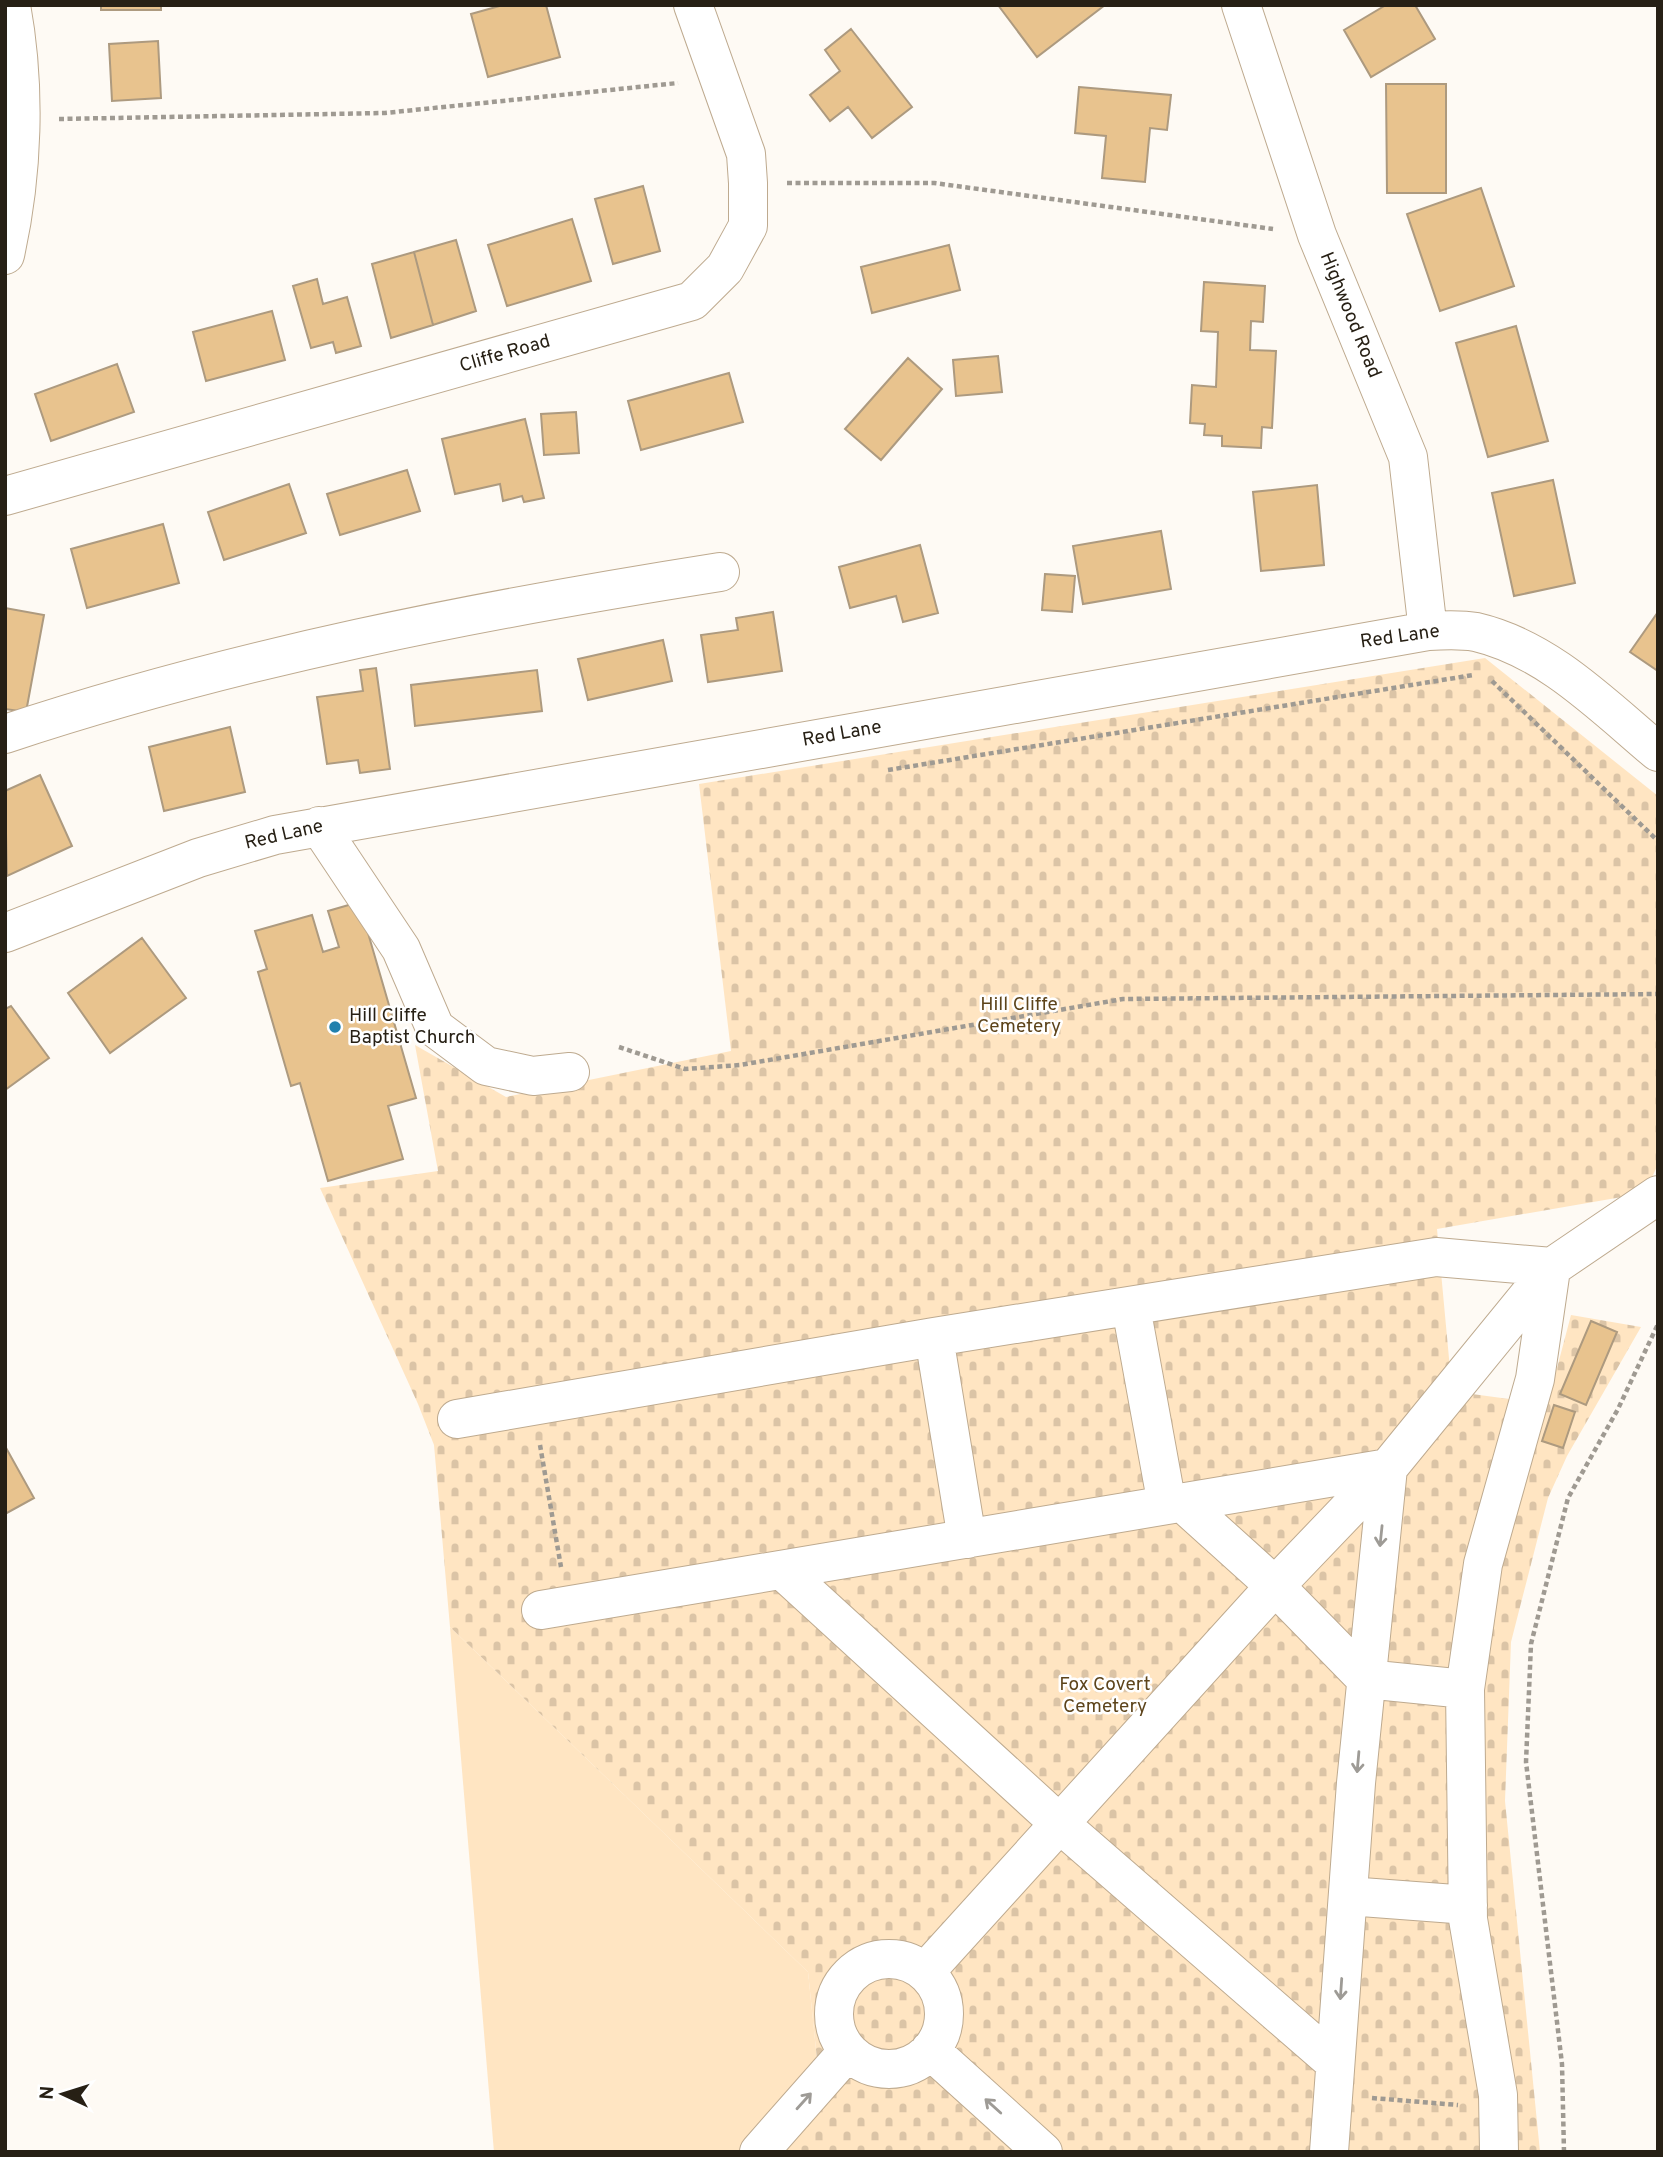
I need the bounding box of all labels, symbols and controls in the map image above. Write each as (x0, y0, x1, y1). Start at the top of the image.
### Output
street label: Highwood Road (1314, 249, 1386, 381)
street label: Cliffe Road (457, 330, 553, 378)
street label: Red Lane (1359, 620, 1441, 654)
street label: Red Lane (801, 715, 883, 753)
street label: Red Lane (242, 814, 326, 856)
park label: Hill Cliffe Cemetery (977, 993, 1061, 1039)
place label: Hill Cliffe Baptist Church (349, 1004, 475, 1050)
marker: Hill Cliffe Baptist Church (327, 1019, 343, 1035)
one-way arrow (1374, 1524, 1387, 1547)
park label: Fox Covert Cemetery (1059, 1673, 1151, 1719)
one-way arrow (1351, 1751, 1364, 1773)
one-way arrow (1334, 1977, 1347, 2000)
north arrow (28, 2059, 98, 2129)
text: N (36, 2085, 60, 2101)
one-way arrow (795, 2093, 811, 2111)
one-way arrow (984, 2098, 1002, 2114)

